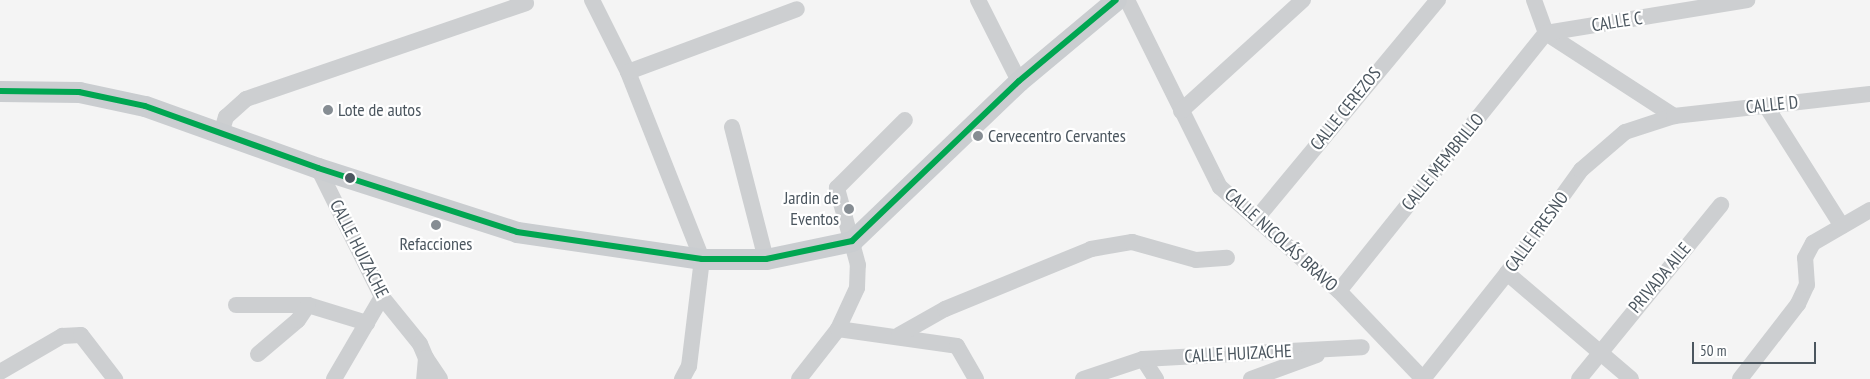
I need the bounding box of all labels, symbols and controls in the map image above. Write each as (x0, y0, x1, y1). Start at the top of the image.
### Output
street label: CALLE C (1590, 7, 1644, 37)
street label: CALLE CEREZOS (1306, 63, 1386, 155)
street label: CALLE D (1745, 92, 1799, 118)
place label: Lote de autos (338, 99, 421, 121)
marker: Lote de autos (322, 104, 334, 116)
street label: CALLE MEMBRILLO (1397, 109, 1489, 215)
place label: Cervecentro Cervantes (988, 125, 1126, 147)
marker: Cervecentro Cervantes (972, 130, 984, 142)
unlabelled marker (345, 173, 355, 183)
street label: CALLE NICOLÁS BRAVO (1220, 184, 1342, 296)
place label: Jardin de Eventos (784, 188, 839, 230)
street label: CALLE FRESNO (1501, 188, 1573, 276)
street label: CALLE HUIZACHE (325, 196, 393, 302)
marker: Jardin de Eventos (843, 203, 855, 215)
marker: Refacciones (430, 219, 442, 231)
place label: Refacciones (400, 233, 472, 255)
street label: PRIVADA AILE (1624, 238, 1696, 318)
scale bar (1695, 332, 1819, 364)
street label: CALLE HUIZACHE (1184, 340, 1292, 368)
text: 50 m (1700, 341, 1726, 360)

